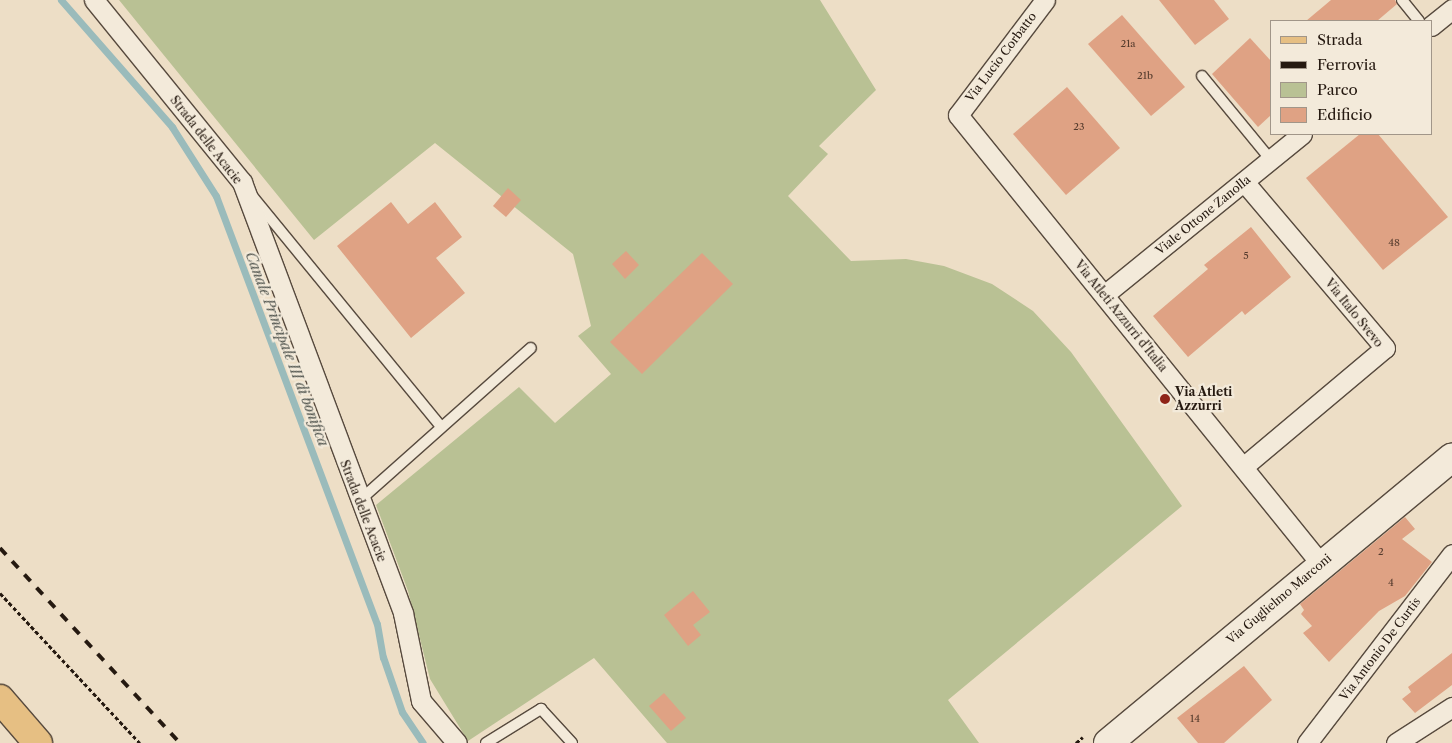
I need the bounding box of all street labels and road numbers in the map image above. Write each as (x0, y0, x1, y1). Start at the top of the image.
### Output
street label: Via Lucio Corbatto (963, 9, 1039, 105)
street label: Strada delle Acacie (167, 93, 245, 187)
street label: Viale Ottone Zanolla (1153, 172, 1253, 258)
street label: Via Atleti Azzurri d'Italia (1071, 257, 1171, 375)
street label: Via Italo Svevo (1322, 276, 1386, 350)
street label: Strada delle Acacie (337, 458, 389, 564)
street label: Via Guglielmo Marconi (1224, 551, 1334, 647)
street label: Via Antonio De Curtis (1336, 594, 1424, 704)

